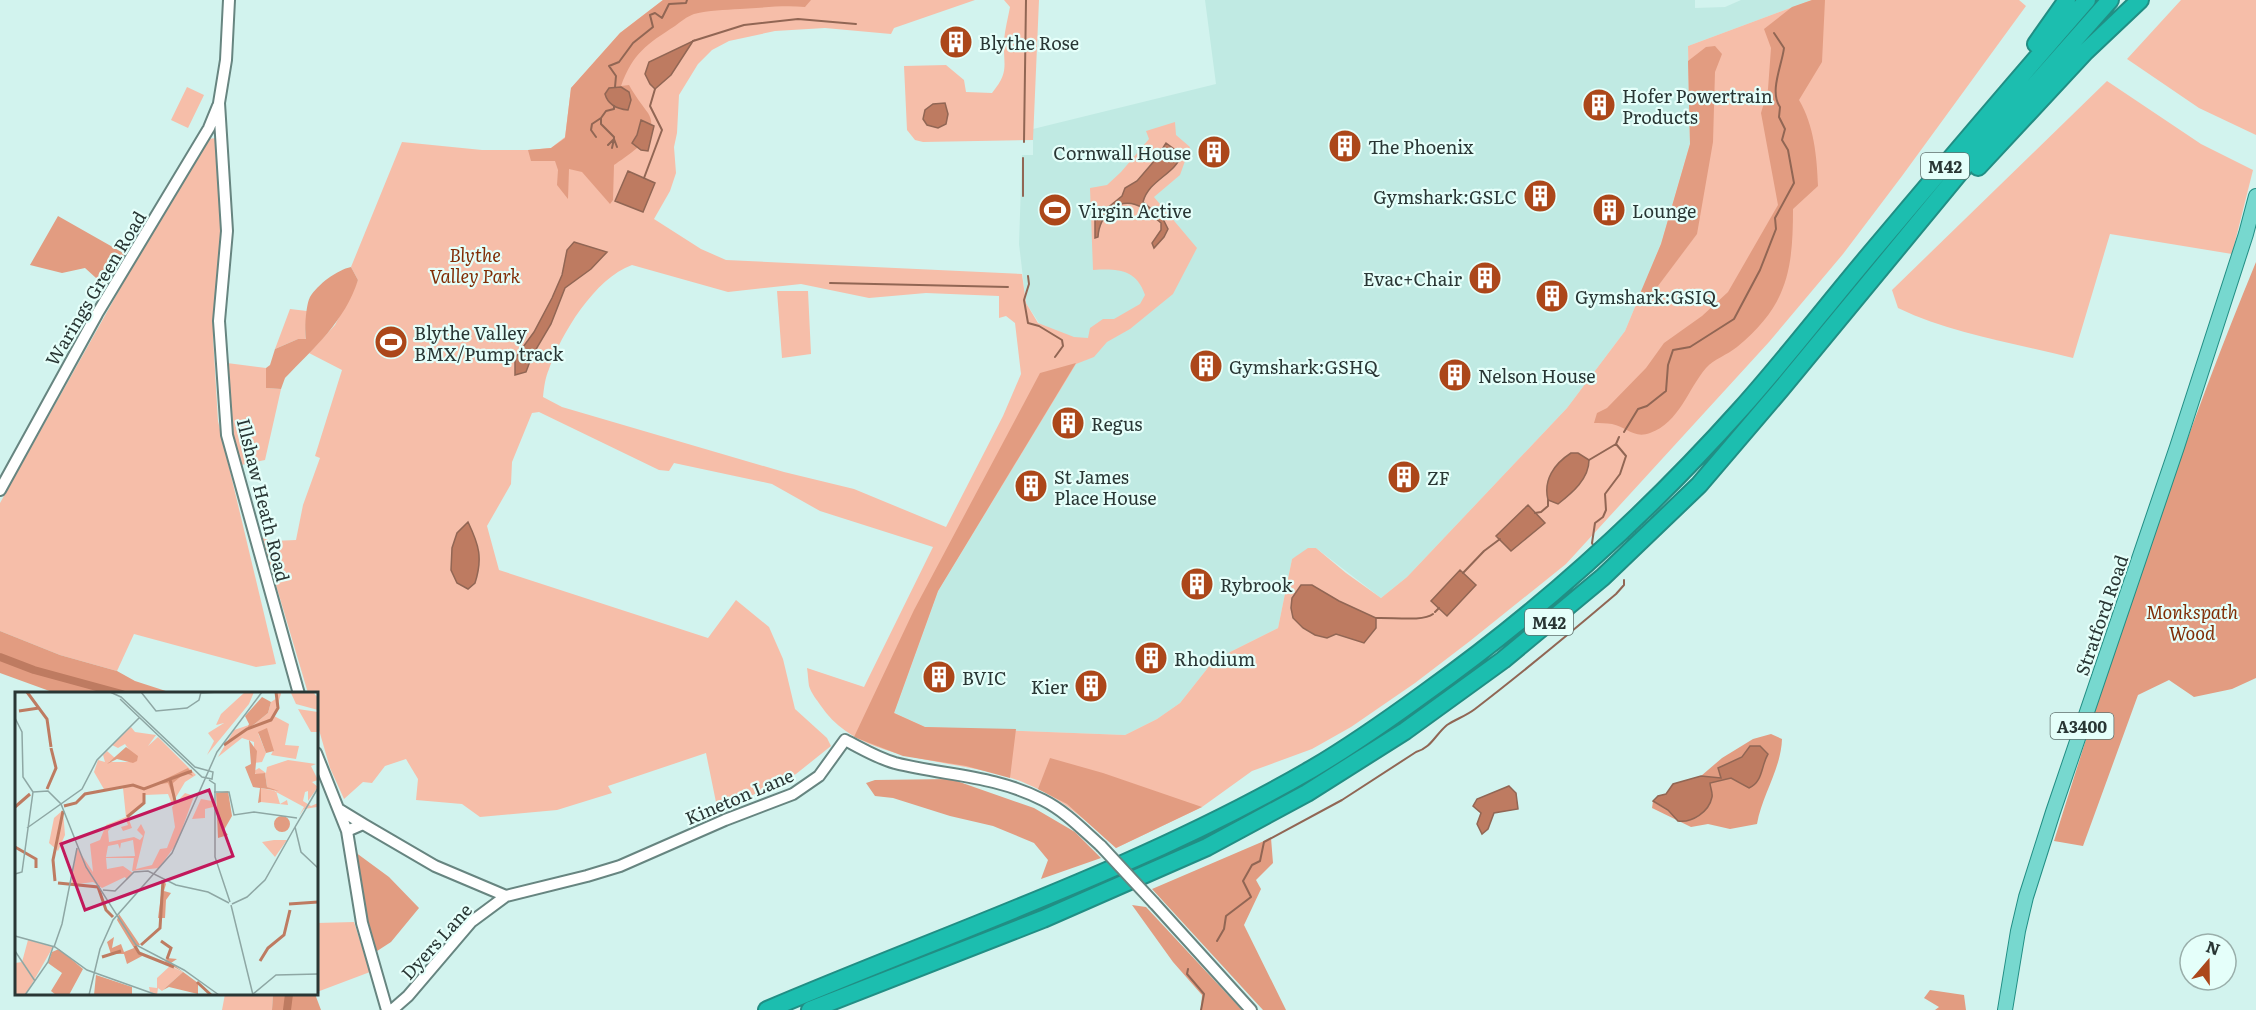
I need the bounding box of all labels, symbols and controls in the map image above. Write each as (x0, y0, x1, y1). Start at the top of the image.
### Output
building icon: Blythe Rose (938, 24, 974, 60)
place label: Blythe Rose (979, 29, 1079, 56)
place label: Hofer Powertrain Products (1622, 82, 1773, 130)
building icon: Hofer Powertrain Products (1581, 87, 1617, 123)
building icon: The Phoenix (1327, 128, 1363, 164)
place label: The Phoenix (1368, 133, 1474, 160)
building icon: Cornwall House (1196, 134, 1232, 170)
place label: Cornwall House (1053, 139, 1191, 166)
road number: M42 (1921, 153, 1969, 179)
building icon: Gymshark:GSLC (1522, 178, 1558, 214)
place label: Gymshark:GSLC (1373, 183, 1517, 210)
sports icon: Virgin Active (1037, 192, 1073, 228)
building icon: Lounge (1591, 192, 1627, 228)
place label: Virgin Active (1078, 197, 1192, 224)
place label: Lounge (1632, 197, 1696, 224)
street label: Warings Green Road (38, 205, 152, 371)
park label: Blythe Valley Park (430, 241, 521, 289)
building icon: Evac+Chair (1467, 260, 1503, 296)
place label: Evac+Chair (1363, 265, 1462, 292)
building icon: Gymshark:GSIQ (1534, 278, 1570, 314)
place label: Gymshark:GSIQ (1575, 283, 1718, 310)
place label: Blythe Valley BMX/Pump track (414, 319, 564, 367)
sports icon: Blythe Valley BMX/Pump track (373, 324, 409, 360)
building icon: Gymshark:GSHQ (1188, 348, 1224, 384)
place label: Gymshark:GSHQ (1229, 353, 1380, 380)
building icon: Nelson House (1437, 357, 1473, 393)
place label: Nelson House (1478, 362, 1596, 389)
building icon: Regus (1050, 405, 1086, 441)
place label: Regus (1091, 410, 1142, 437)
street label: Illshaw Heath Road (231, 415, 297, 585)
building icon: ZF (1386, 459, 1422, 495)
place label: St James Place House (1054, 463, 1157, 511)
place label: ZF (1427, 464, 1450, 491)
building icon: St James Place House (1013, 468, 1049, 504)
street label: Stratford Road (2068, 551, 2134, 679)
building icon: Rybrook (1179, 566, 1215, 602)
place label: Rybrook (1220, 571, 1294, 598)
park label: Monkspath Wood (2146, 598, 2238, 646)
road number: M42 (1525, 609, 1573, 635)
building icon: Rhodium (1133, 640, 1169, 676)
place label: Rhodium (1174, 645, 1255, 672)
building icon: BVIC (921, 659, 957, 695)
place label: BVIC (962, 664, 1007, 691)
building icon: Kier (1073, 668, 1109, 704)
place label: Kier (1031, 673, 1068, 700)
inset map (15, 692, 318, 995)
road number: A3400 (2050, 713, 2114, 739)
street label: Kineton Lane (680, 761, 798, 831)
street label: Dyers Lane (394, 897, 478, 985)
north arrow (2178, 932, 2238, 992)
text: N (2203, 933, 2224, 961)

